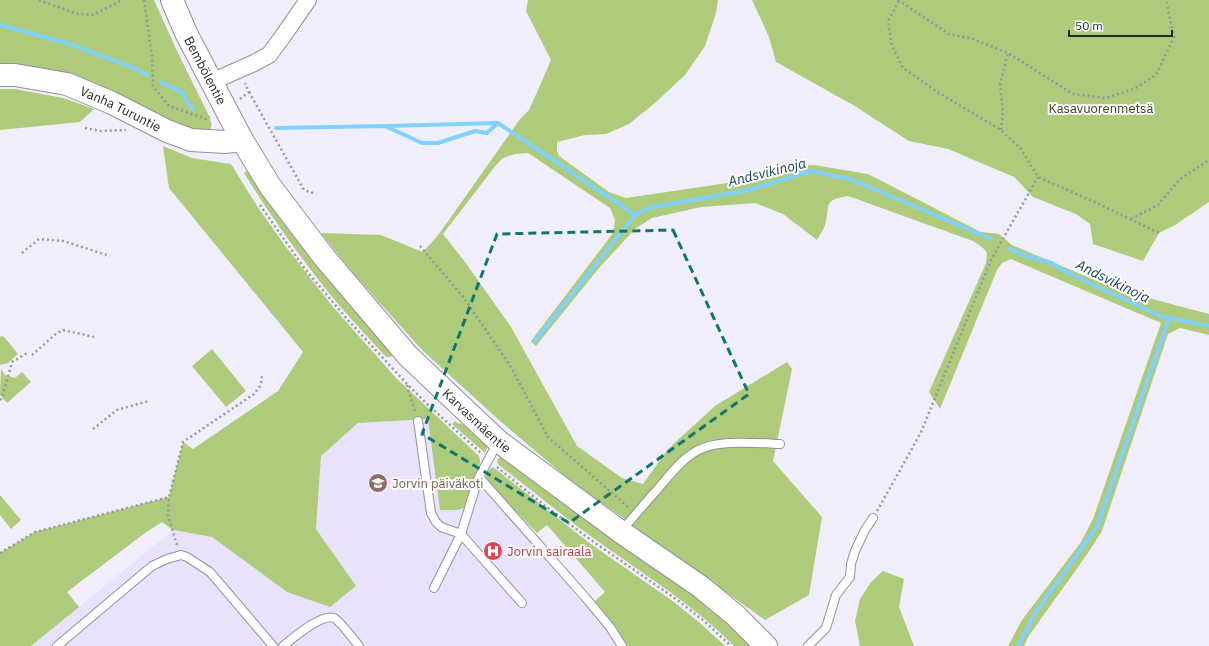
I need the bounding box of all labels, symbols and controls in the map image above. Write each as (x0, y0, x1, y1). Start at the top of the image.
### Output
scale bar (1069, 12, 1172, 38)
text: 50 m (1075, 18, 1103, 33)
street label: Bembölentie (181, 33, 230, 107)
street label: Vanha Turuntie (78, 82, 164, 135)
park label: Kasavuorenmetsä (1049, 100, 1153, 117)
water label: Andsvikinoja (725, 154, 808, 191)
water label: Andsvikinoja (1072, 255, 1153, 307)
street label: Karvasmäentie (439, 385, 515, 456)
school or university icon: Jorvin päiväkoti (367, 472, 389, 494)
place label: Jorvin päiväkoti (392, 475, 484, 492)
hospital icon: Jorvin sairaala (482, 540, 504, 562)
place label: Jorvin sairaala (507, 543, 592, 560)

